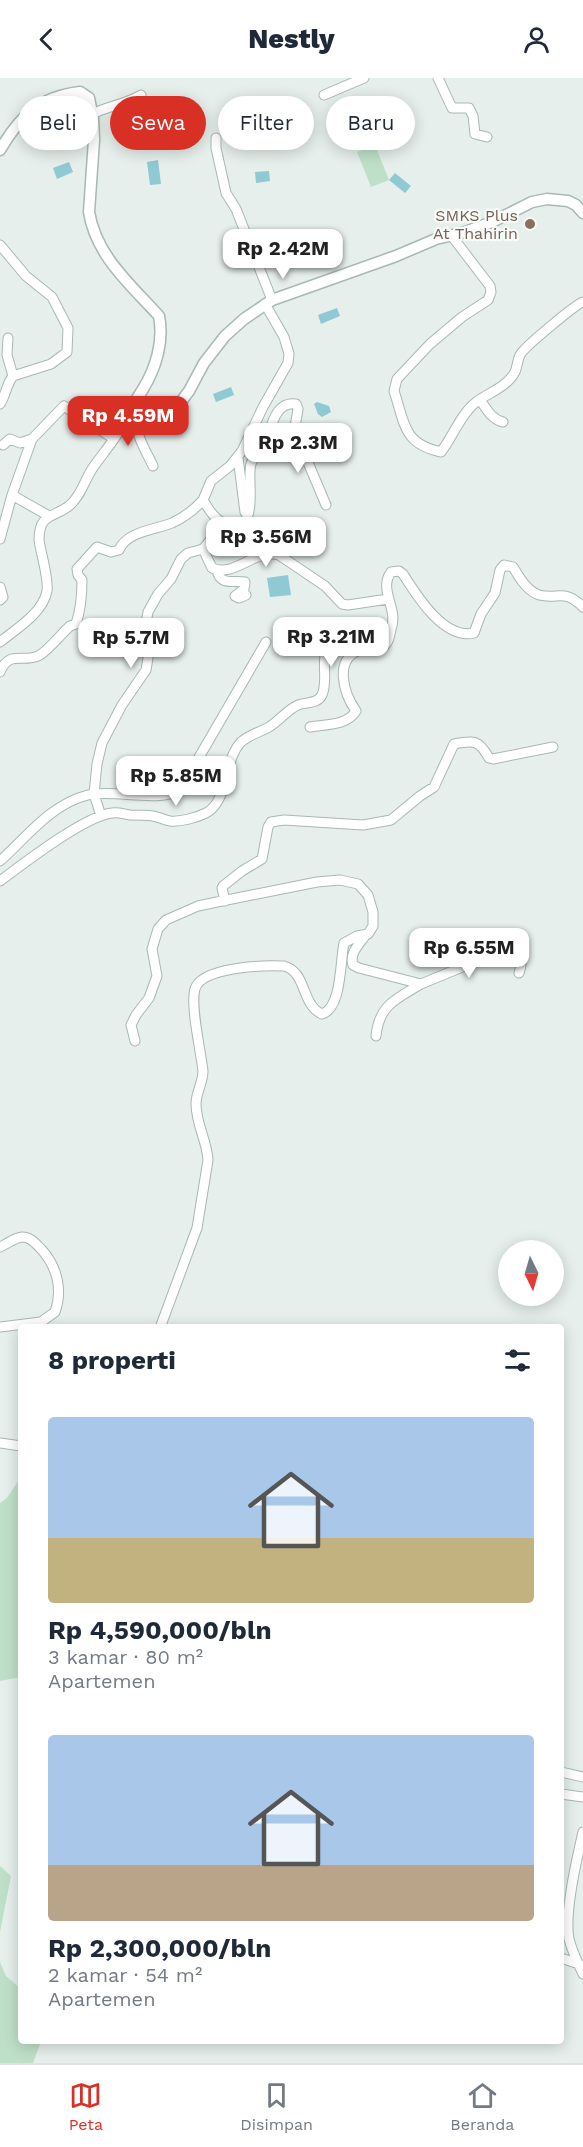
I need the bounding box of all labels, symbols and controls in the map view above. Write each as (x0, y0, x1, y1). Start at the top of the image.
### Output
icon: back (30, 23, 63, 56)
text: Nestly (248, 23, 335, 55)
icon: person (520, 23, 553, 56)
chip: Beli (18, 96, 98, 150)
chip: Sewa (110, 96, 206, 150)
chip: Filter (218, 96, 314, 150)
chip: Baru (326, 96, 415, 150)
place label: SMKS Plus At Thahirin (433, 206, 518, 243)
marker: SMKS Plus At Thahirin (523, 217, 537, 231)
pin: Rp 2.42M (221, 229, 345, 280)
text: Rp 2.42M (237, 236, 329, 260)
pin: Rp 4.59M (66, 396, 190, 447)
text: Rp 4.59M (82, 403, 174, 427)
pin: Rp 2.3M (243, 423, 353, 474)
text: Rp 2.3M (258, 430, 338, 454)
pin: Rp 3.56M (204, 517, 328, 568)
text: Rp 3.56M (220, 524, 312, 548)
pin: Rp 3.21M (269, 617, 393, 668)
pin: Rp 5.7M (76, 618, 186, 669)
text: Rp 3.21M (287, 624, 375, 648)
text: Rp 5.7M (92, 625, 170, 649)
pin: Rp 5.85M (114, 756, 238, 807)
text: Rp 5.85M (130, 763, 222, 787)
pin: Rp 6.55M (407, 928, 531, 979)
text: Rp 6.55M (423, 935, 515, 959)
north arrow (498, 1240, 564, 1306)
map controls (498, 1240, 564, 1306)
icon: filters (501, 1344, 534, 1377)
text: 8 properti (48, 1345, 176, 1375)
icon: home (237, 1456, 345, 1564)
text: Rp 4,590,000/bln (48, 1615, 272, 1645)
text: 3 kamar · 80 m² (48, 1645, 203, 1669)
text: Apartemen (48, 1669, 156, 1693)
icon: home (237, 1774, 345, 1882)
text: Rp 2,300,000/bln (48, 1933, 271, 1963)
text: 2 kamar · 54 m² (48, 1963, 202, 1987)
text: Apartemen (48, 1987, 156, 2011)
tab: Peta (69, 2079, 103, 2134)
tab: Disimpan (240, 2079, 313, 2134)
tab: Beranda (450, 2079, 514, 2134)

